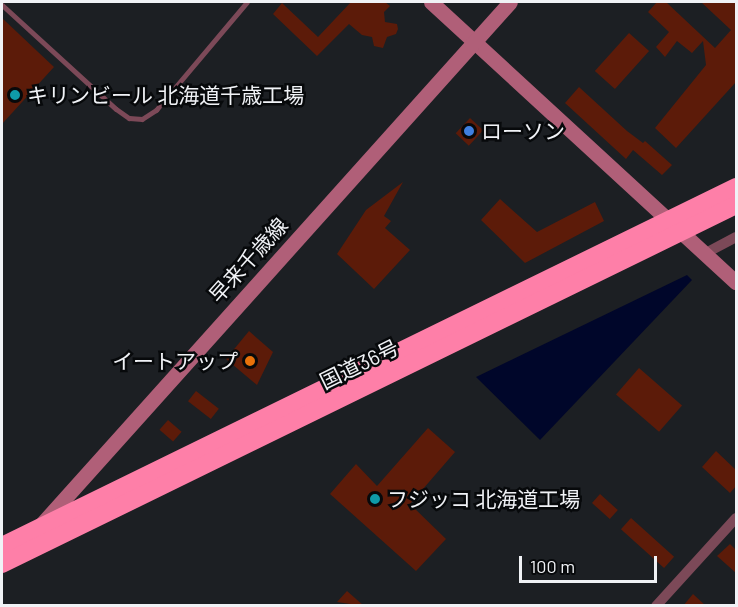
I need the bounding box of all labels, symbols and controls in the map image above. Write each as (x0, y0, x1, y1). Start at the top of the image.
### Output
place label: キリンビール 北海道千歳工場 (27, 82, 304, 108)
marker: キリンビール 北海道千歳工場 (8, 88, 22, 102)
place label: ローソン (481, 118, 565, 144)
marker: ローソン (462, 124, 476, 138)
street label: 早来千歳線 (204, 213, 292, 307)
street label: 国道36号 (315, 334, 403, 394)
place label: イートアップ (112, 348, 238, 374)
marker: イートアップ (243, 354, 257, 368)
place label: フジッコ 北海道工場 (387, 486, 580, 512)
marker: フジッコ 北海道工場 (368, 492, 382, 506)
scale bar (522, 544, 660, 582)
text: 100 m (530, 555, 575, 577)

